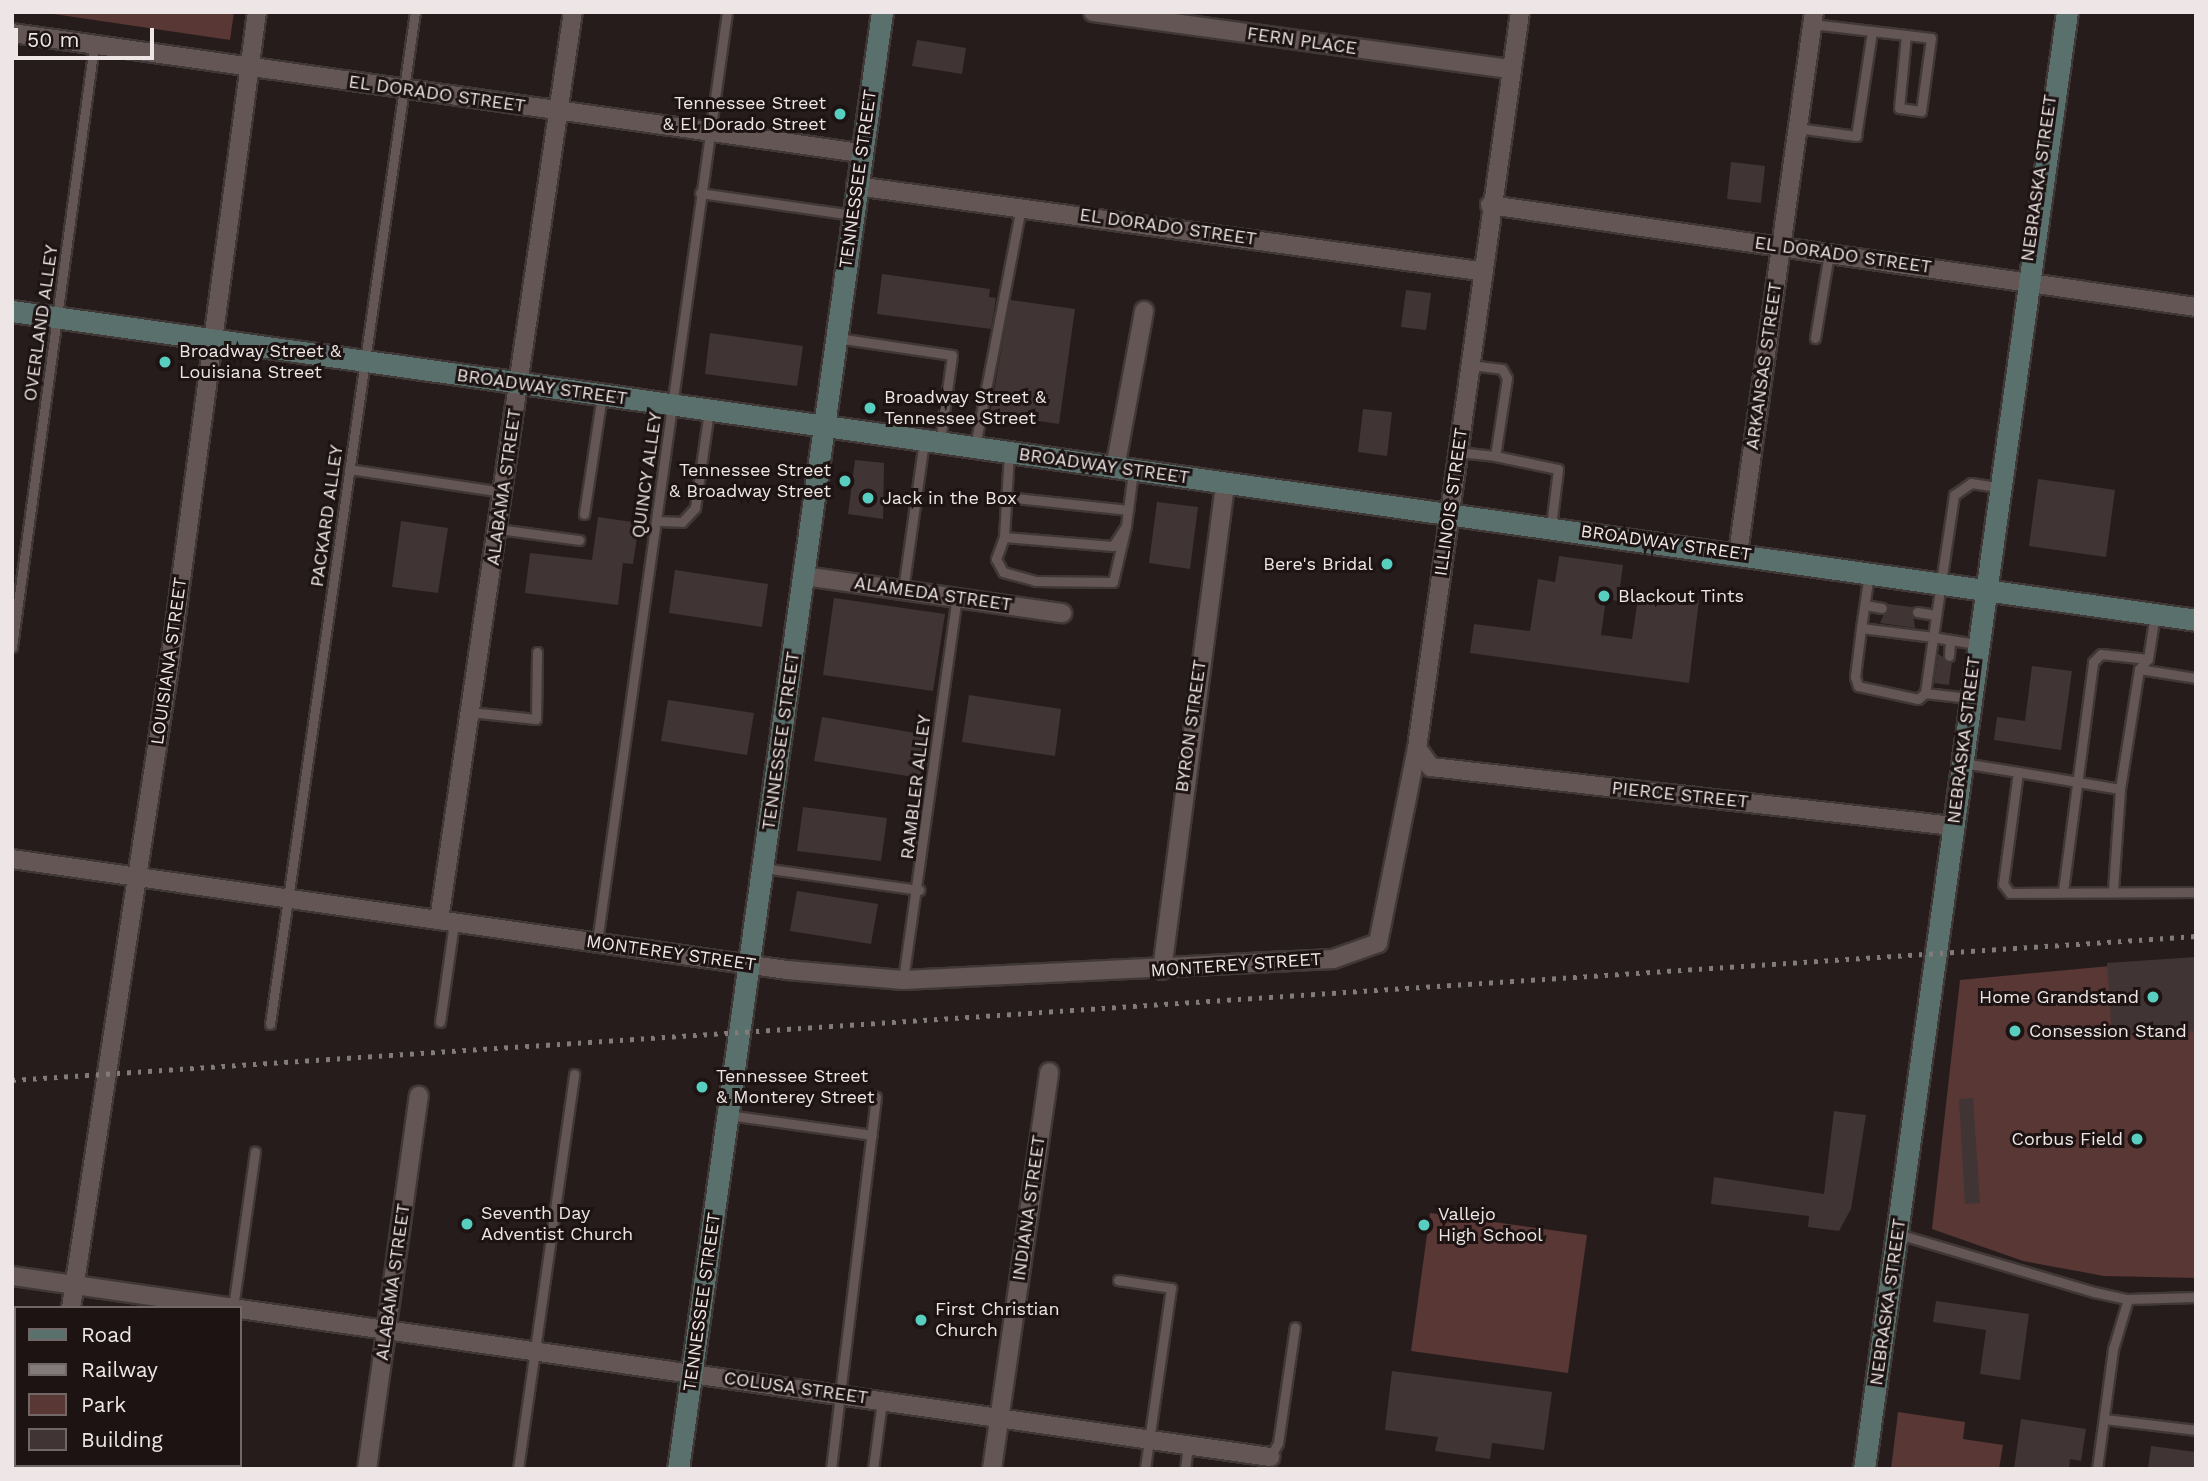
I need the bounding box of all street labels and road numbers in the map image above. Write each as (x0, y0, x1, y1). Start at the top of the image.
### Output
street label: FERN PLACE (1246, 23, 1358, 59)
street label: EL DORADO STREET (347, 71, 527, 117)
street label: TENNESSEE STREET (835, 88, 881, 270)
street label: NEBRASKA STREET (2017, 93, 2061, 263)
street label: EL DORADO STREET (1078, 204, 1258, 250)
street label: EL DORADO STREET (1753, 232, 1933, 278)
street label: OVERLAND ALLEY (19, 243, 63, 403)
street label: ARKANSAS STREET (1742, 281, 1786, 451)
street label: BROADWAY STREET (455, 364, 629, 410)
street label: ALABAMA STREET (482, 407, 526, 567)
street label: QUINCY ALLEY (627, 410, 667, 540)
street label: ILLINOIS STREET (1430, 426, 1472, 578)
street label: PACKARD ALLEY (306, 443, 348, 589)
street label: BROADWAY STREET (1017, 443, 1191, 489)
street label: BROADWAY STREET (1579, 520, 1753, 566)
street label: ALAMEDA STREET (852, 572, 1014, 616)
street label: LOUISIANA STREET (147, 576, 191, 746)
street label: TENNESSEE STREET (758, 650, 804, 832)
street label: NEBRASKA STREET (1943, 655, 1985, 825)
street label: BYRON STREET (1171, 658, 1211, 794)
street label: RAMBLER ALLEY (896, 713, 936, 861)
street label: PIERCE STREET (1611, 777, 1749, 813)
street label: MONTEREY STREET (584, 930, 758, 976)
street label: MONTEREY STREET (1149, 948, 1323, 982)
street label: INDIANA STREET (1008, 1133, 1050, 1283)
street label: ALABAMA STREET (371, 1202, 415, 1362)
street label: TENNESSEE STREET (679, 1211, 725, 1393)
street label: NEBRASKA STREET (1866, 1217, 1910, 1387)
street label: COLUSA STREET (722, 1367, 870, 1409)

